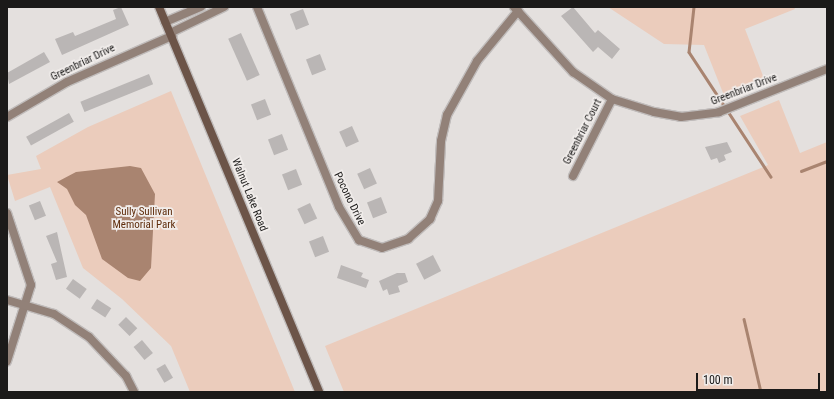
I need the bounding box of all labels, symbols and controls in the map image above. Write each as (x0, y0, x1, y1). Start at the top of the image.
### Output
street label: Greenbriar Drive (49, 42, 117, 84)
street label: Greenbriar Drive (709, 71, 779, 109)
street label: Greenbriar Court (561, 97, 605, 167)
street label: Walnut Lake Road (228, 157, 270, 233)
street label: Pocono Drive (330, 170, 368, 228)
park label: Sully Sullivan Memorial Park (112, 206, 176, 232)
scale bar (698, 365, 822, 391)
text: 100 m (703, 373, 733, 387)

